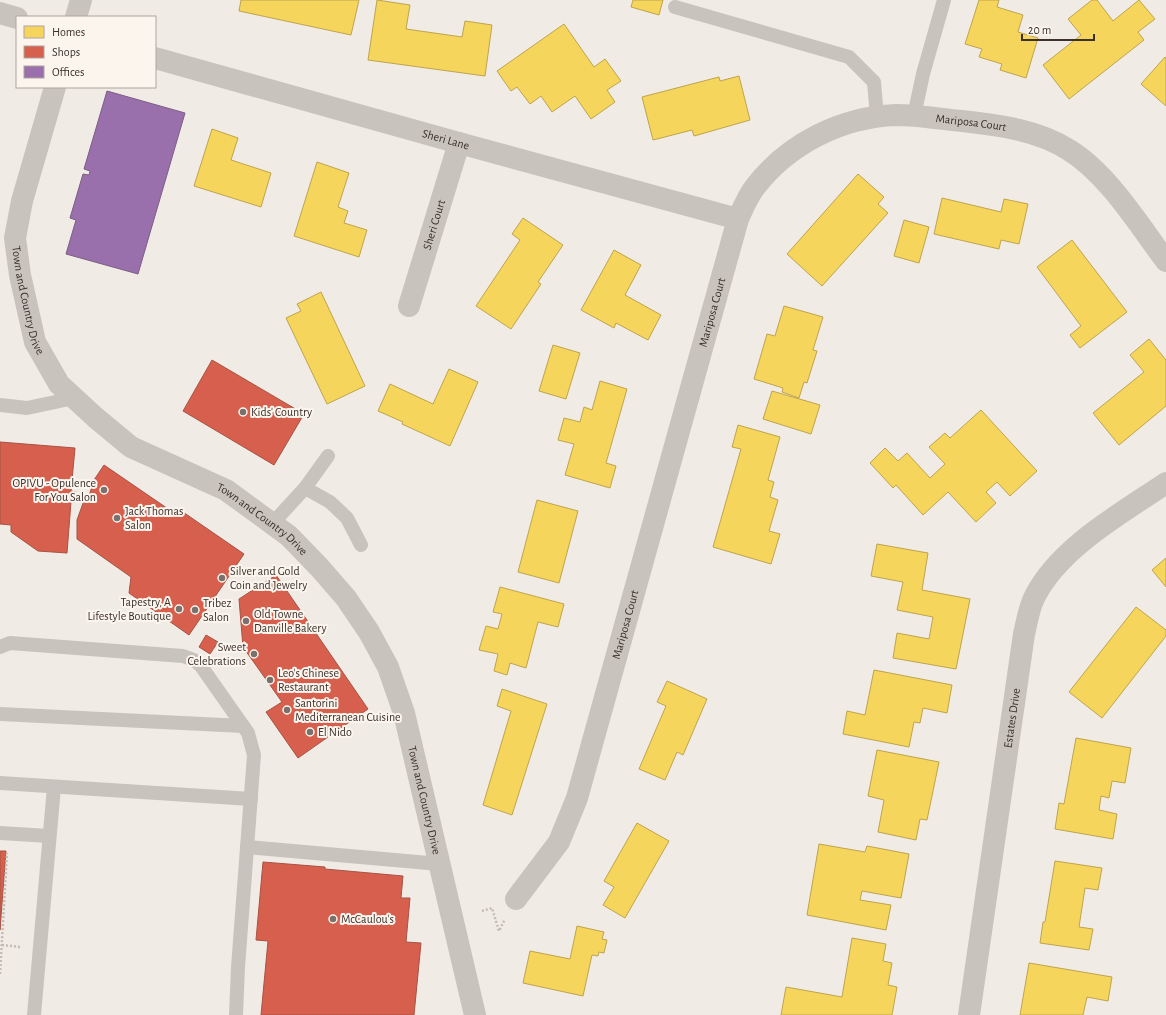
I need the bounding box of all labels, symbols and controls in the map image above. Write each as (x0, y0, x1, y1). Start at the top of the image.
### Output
legend (16, 16, 156, 88)
scale bar (1022, 16, 1094, 42)
text: 20 m (1028, 24, 1051, 36)
text: Homes (52, 26, 85, 38)
text: Shops (52, 46, 80, 58)
text: Offices (52, 66, 85, 78)
street label: Mariposa Court (935, 112, 1008, 133)
street label: Sheri Lane (421, 127, 471, 152)
street label: Sheri Court (421, 198, 447, 251)
street label: Town and Country Drive (10, 245, 47, 356)
street label: Mariposa Court (697, 276, 727, 348)
place label: Kids' Country (251, 406, 312, 419)
marker: Kids' Country (238, 407, 248, 417)
place label: OPIVU - Opulence For You Salon (13, 477, 96, 503)
street label: Town and Country Drive (215, 481, 310, 557)
marker: OPIVU - Opulence For You Salon (99, 485, 109, 495)
place label: Jack Thomas Salon (125, 505, 183, 531)
marker: Jack Thomas Salon (112, 513, 122, 523)
place label: Silver and Gold Coin and Jewelry (230, 565, 307, 592)
marker: Silver and Gold Coin and Jewelry (217, 573, 227, 583)
street label: Mariposa Court (610, 588, 641, 660)
place label: Tapestry, A Lifestyle Boutique (87, 596, 171, 623)
place label: Tribez Salon (203, 597, 232, 623)
marker: Tapestry, A Lifestyle Boutique (174, 604, 184, 614)
marker: Tribez Salon (190, 605, 200, 615)
place label: Old Towne Danville Bakery (254, 608, 327, 635)
marker: Old Towne Danville Bakery (241, 616, 251, 626)
place label: Sweet Celebrations (187, 641, 246, 667)
marker: Sweet Celebrations (249, 649, 259, 659)
place label: Leo's Chinese Restaurant (278, 667, 339, 693)
marker: Leo's Chinese Restaurant (265, 675, 275, 685)
street label: Estates Drive (1002, 687, 1022, 749)
place label: Santorini Mediterranean Cuisine (295, 697, 401, 723)
marker: Santorini Mediterranean Cuisine (282, 705, 292, 715)
place label: El Nido (318, 726, 352, 738)
marker: El Nido (305, 727, 315, 737)
street label: Town and Country Drive (406, 745, 443, 856)
place label: McCaulou's (341, 913, 394, 925)
marker: McCaulou's (328, 914, 338, 924)

